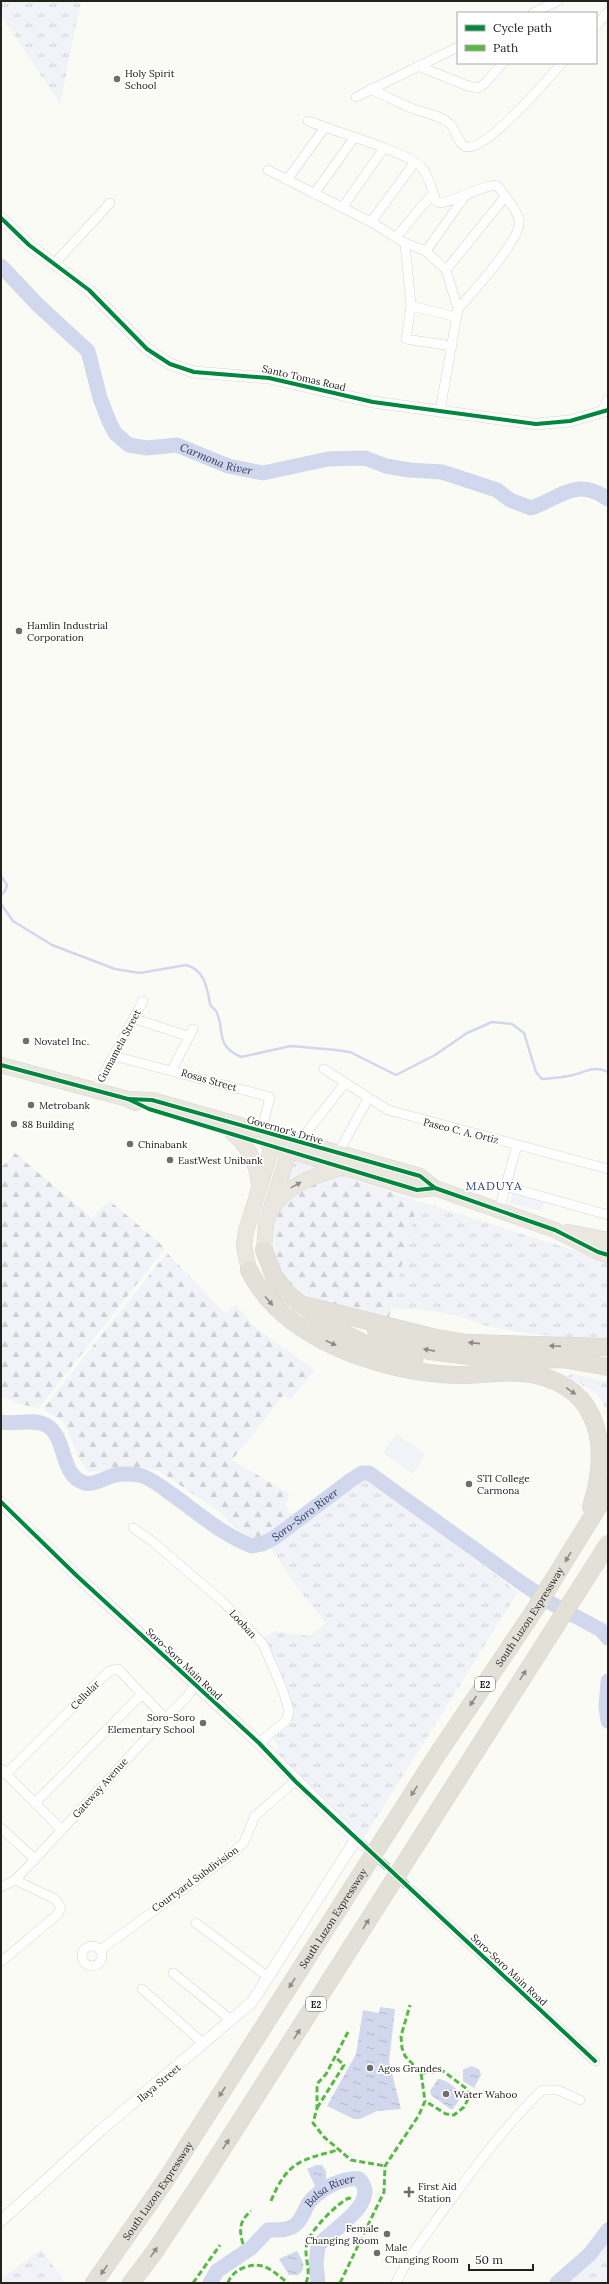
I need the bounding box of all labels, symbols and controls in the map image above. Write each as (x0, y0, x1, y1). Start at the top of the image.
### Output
legend (457, 12, 597, 64)
text: Cycle path (493, 20, 552, 35)
text: Path (493, 40, 518, 55)
place label: Holy Spirit School (125, 67, 175, 92)
marker: Holy Spirit School (112, 74, 122, 84)
street label: Santo Tomas Road (261, 362, 347, 394)
water label: Carmona River (178, 440, 255, 478)
place label: Hamlin Industrial Corporation (27, 619, 108, 644)
marker: Hamlin Industrial Corporation (14, 626, 24, 636)
street label: Gumamela Street (94, 1007, 144, 1085)
place label: Novatel Inc. (34, 1035, 89, 1048)
marker: Novatel Inc. (21, 1036, 31, 1046)
street label: Rosas Street (180, 1066, 239, 1094)
place label: Metrobank (39, 1099, 90, 1112)
marker: Metrobank (26, 1100, 36, 1110)
street label: Governor's Drive (245, 1113, 325, 1147)
street label: Paseo C. A. Ortiz (422, 1115, 500, 1147)
place label: 88 Building (22, 1118, 74, 1131)
marker: 88 Building (9, 1119, 19, 1129)
place label: Chinabank (138, 1138, 188, 1151)
marker: Chinabank (125, 1139, 135, 1149)
place label: EastWest Unibank (178, 1154, 263, 1167)
marker: EastWest Unibank (165, 1155, 175, 1165)
district label: MADUYA (465, 1178, 523, 1193)
one-way arrow (291, 1181, 302, 1188)
one-way arrow (264, 1296, 273, 1306)
one-way arrow (325, 1340, 336, 1346)
one-way arrow (468, 1340, 480, 1347)
one-way arrow (549, 1342, 561, 1349)
one-way arrow (423, 1347, 435, 1353)
one-way arrow (566, 1387, 577, 1395)
place label: STI College Carmona (477, 1472, 530, 1497)
marker: STI College Carmona (464, 1479, 474, 1489)
water label: Soro-Soro River (269, 1485, 342, 1544)
one-way arrow (564, 1551, 571, 1562)
street label: South Luzon Expressway (492, 1564, 567, 1669)
street label: Looban (226, 1607, 260, 1641)
street label: Soro-Soro Main Road (143, 1625, 225, 1703)
one-way arrow (519, 1670, 527, 1680)
street label: Cellular (68, 1677, 103, 1712)
road number: E2 (475, 1677, 495, 1691)
one-way arrow (470, 1695, 477, 1707)
place label: Soro-Soro Elementary School (107, 1711, 195, 1736)
marker: Soro-Soro Elementary School (198, 1718, 208, 1728)
street label: Gateway Avenue (69, 1755, 131, 1821)
one-way arrow (411, 1785, 418, 1797)
street label: Courtyard Subdivision (149, 1843, 241, 1915)
street label: South Luzon Expressway (296, 1865, 370, 1971)
one-way arrow (362, 1919, 370, 1929)
street label: Soro-Soro Main Road (468, 1931, 550, 2009)
one-way arrow (288, 1977, 296, 1988)
road number: E2 (306, 1997, 326, 2011)
one-way arrow (293, 2028, 300, 2040)
street label: Ilaya Street (135, 2061, 183, 2105)
place label: Agos Grandes (377, 2062, 442, 2075)
marker: Agos Grandes (365, 2063, 375, 2073)
one-way arrow (218, 2087, 226, 2097)
place label: Water Wahoo (454, 2088, 517, 2101)
marker: Water Wahoo (441, 2089, 451, 2099)
street label: South Luzon Expressway (119, 2138, 196, 2242)
one-way arrow (222, 2138, 230, 2149)
water label: Balsa River (301, 2172, 356, 2210)
place label: First Aid Station (418, 2180, 457, 2205)
marker: First Aid Station (403, 2186, 415, 2198)
place label: Female Changing Room (305, 2222, 380, 2247)
marker: Female Changing Room (382, 2229, 392, 2239)
place label: Male Changing Room (385, 2241, 459, 2266)
scale bar (469, 2246, 533, 2272)
one-way arrow (150, 2247, 158, 2257)
marker: Male Changing Room (372, 2248, 382, 2258)
text: 50 m (475, 2252, 503, 2267)
one-way arrow (100, 2265, 108, 2276)

